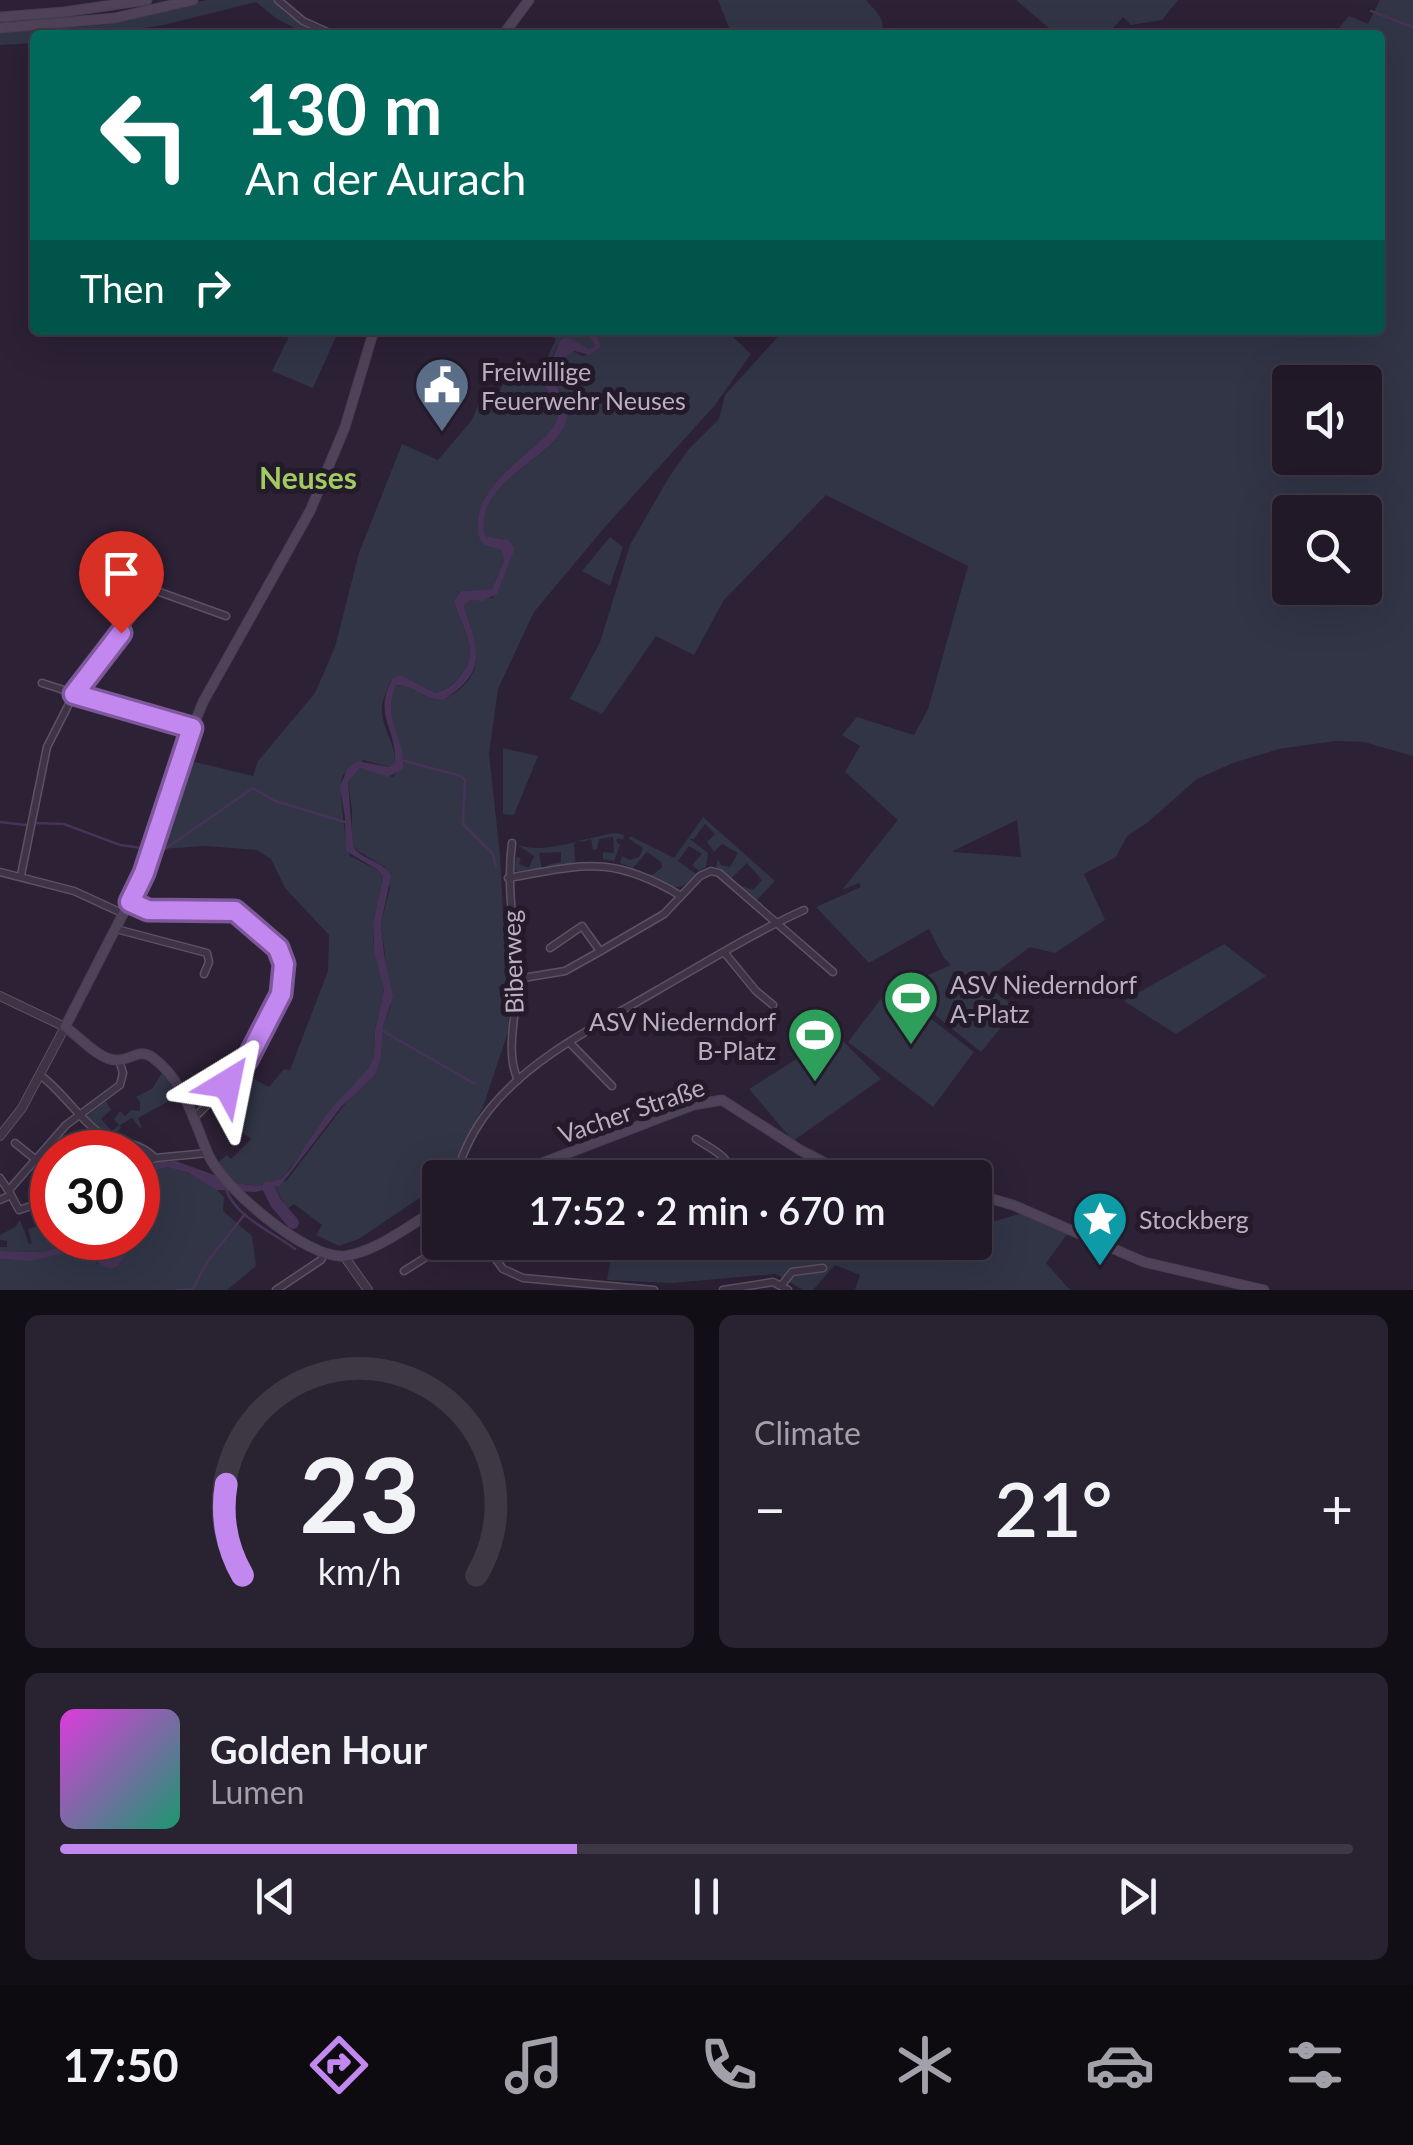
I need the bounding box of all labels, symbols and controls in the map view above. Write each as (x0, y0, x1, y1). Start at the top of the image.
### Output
text: 130 m (245, 66, 442, 150)
icon: left (80, 70, 210, 200)
text: An der Aurach (245, 151, 526, 205)
icon: right (185, 260, 240, 315)
text: Then (80, 265, 165, 311)
public building icon: Freiwillige Feuerwehr Neuses (412, 355, 472, 434)
place label: Freiwillige Feuerwehr Neuses (481, 356, 686, 415)
map controls (1272, 365, 1382, 605)
button: sound (1272, 365, 1382, 475)
district label: Neuses (259, 459, 357, 495)
button: search (1272, 495, 1382, 605)
pin (79, 531, 164, 634)
icon: arrive (94, 546, 149, 601)
street label: Biberweg (495, 910, 529, 1014)
sports icon: ASV Niederndorf A-Platz (881, 968, 941, 1047)
place label: ASV Niederndorf A-Platz (950, 969, 1137, 1028)
sports icon: ASV Niederndorf B-Platz (785, 1005, 845, 1084)
place label: ASV Niederndorf B-Platz (589, 1006, 776, 1065)
position arrow (175, 1032, 279, 1136)
street label: Vacher Straße (554, 1071, 708, 1149)
speed limit sign: 30 (30, 1130, 160, 1260)
text: 17:52 · 2 min · 670 m (529, 1187, 885, 1233)
place icon: Stockberg (1070, 1189, 1130, 1268)
place label: Stockberg (1139, 1204, 1249, 1234)
text: Climate (754, 1413, 861, 1452)
text: 23 (299, 1430, 420, 1555)
text: 21° (994, 1463, 1113, 1553)
text: − (754, 1475, 786, 1541)
text: + (1321, 1475, 1353, 1541)
text: km/h (318, 1550, 401, 1593)
text: Golden Hour (210, 1726, 427, 1772)
text: Lumen (210, 1772, 304, 1811)
icon: previous (248, 1869, 303, 1924)
icon: pause (679, 1869, 734, 1924)
icon: next (1110, 1869, 1165, 1924)
icon: directions (304, 2030, 374, 2100)
icon: music (499, 2030, 569, 2100)
icon: phone (694, 2030, 764, 2100)
icon: climate (890, 2030, 960, 2100)
icon: car (1085, 2030, 1155, 2100)
icon: filters (1280, 2030, 1350, 2100)
text: 17:50 (63, 2038, 179, 2092)

